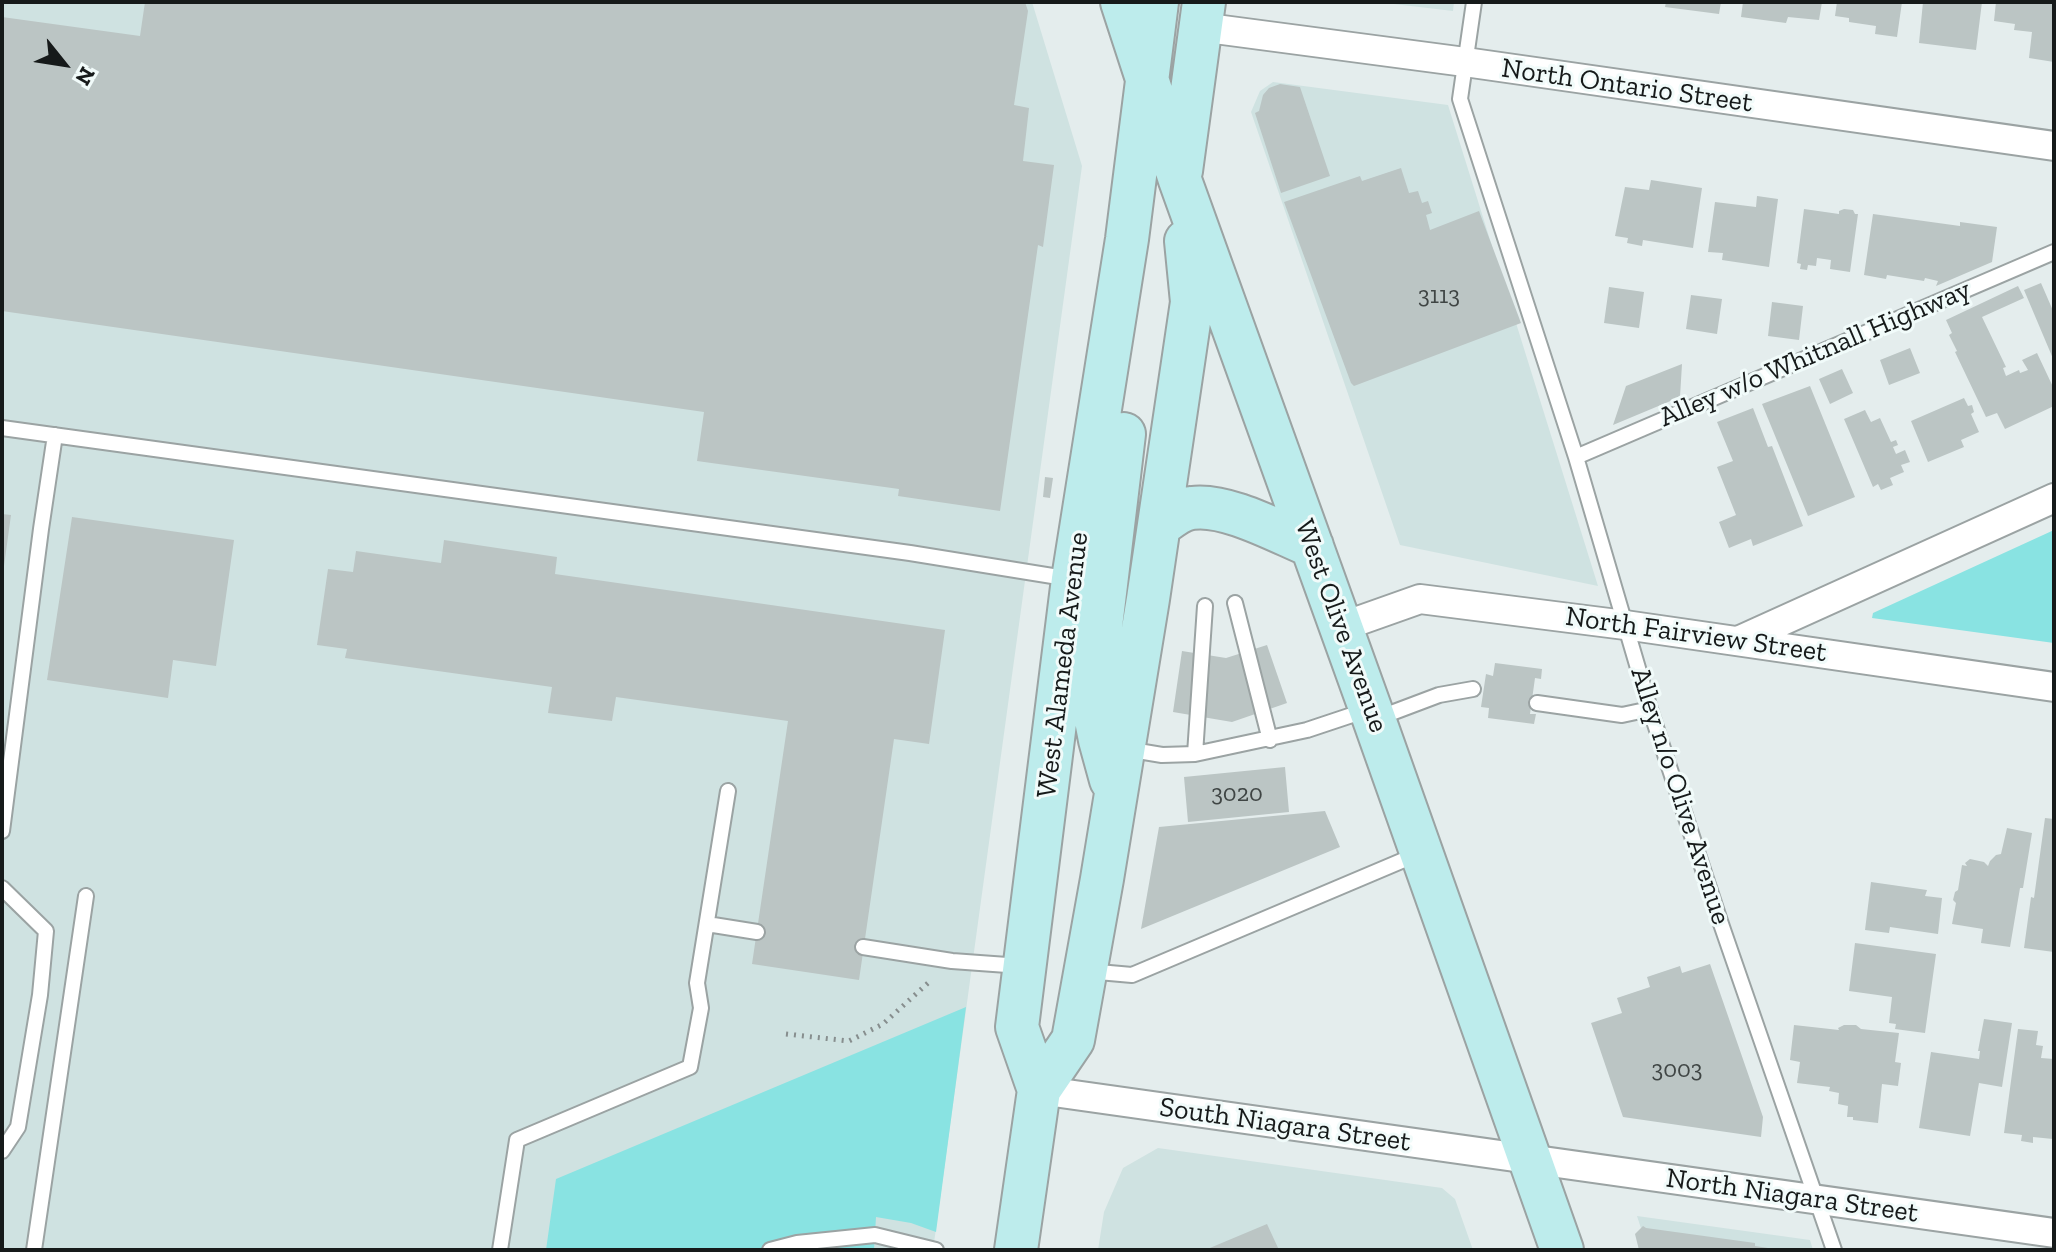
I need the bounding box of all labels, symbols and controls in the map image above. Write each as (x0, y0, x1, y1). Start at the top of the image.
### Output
north arrow (24, 24, 104, 104)
street label: North Ontario Street (1499, 52, 1755, 120)
text: N (69, 62, 101, 90)
street label: Alley w/o Whitnall Highway (1654, 273, 1976, 435)
house number: 3113 (1418, 282, 1460, 310)
street label: West Olive Avenue (1287, 515, 1395, 737)
street label: West Alameda Avenue (1030, 530, 1096, 800)
street label: North Fairview Street (1563, 600, 1829, 670)
street label: Alley n/o Olive Avenue (1623, 663, 1737, 929)
house number: 3020 (1211, 780, 1263, 808)
house number: 3003 (1651, 1056, 1703, 1084)
street label: South Niagara Street (1157, 1091, 1413, 1159)
street label: North Niagara Street (1664, 1162, 1920, 1230)

